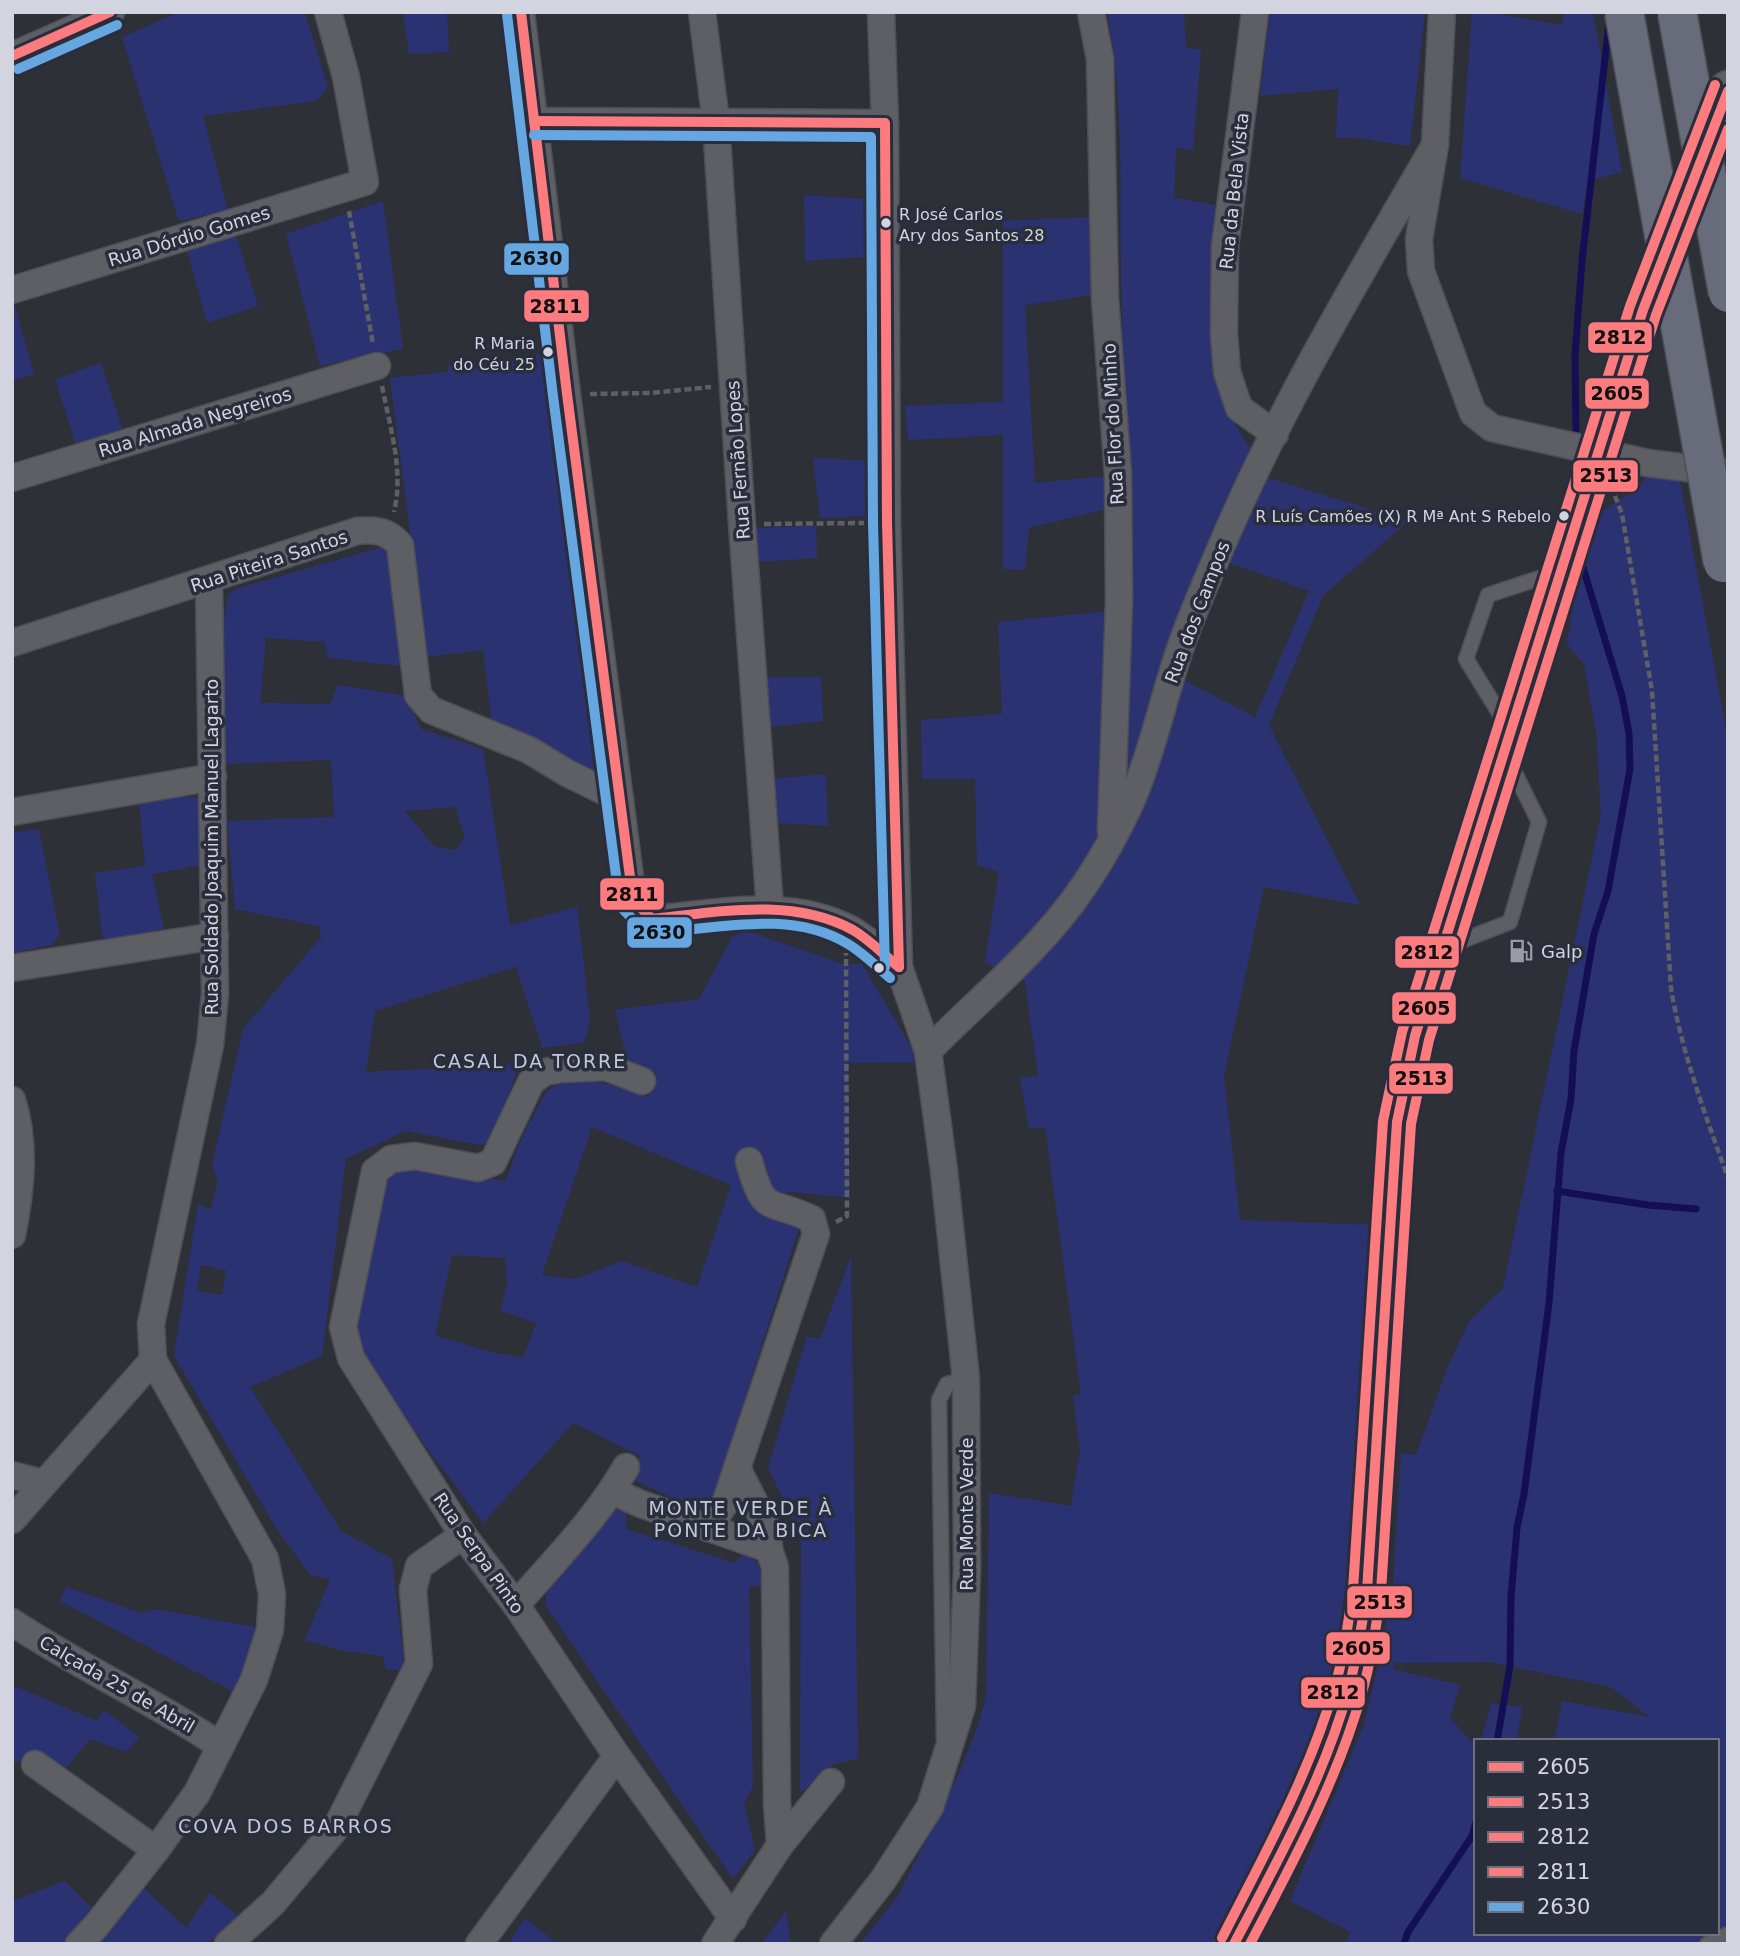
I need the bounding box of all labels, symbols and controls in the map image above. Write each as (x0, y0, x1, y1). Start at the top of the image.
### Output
street label: Rua da Bela Vista (1215, 112, 1253, 270)
street label: Rua Dórdio Gomes (106, 201, 272, 271)
place label: R José Carlos Ary dos Santos 28 (899, 205, 1044, 245)
marker: R José Carlos Ary dos Santos 28 (879, 216, 893, 230)
line badge: 2630 (503, 242, 570, 276)
text: 2630 (510, 247, 562, 269)
line badge: 2811 (523, 289, 590, 323)
text: 2811 (530, 295, 582, 317)
line badge: 2812 (1587, 321, 1653, 354)
text: 2812 (1594, 326, 1646, 348)
place label: R Maria do Céu 25 (453, 334, 535, 374)
street label: Rua Flor do Minho (1098, 343, 1128, 505)
marker: R Maria do Céu 25 (541, 345, 555, 359)
line badge: 2605 (1584, 377, 1650, 410)
street label: Rua Fernão Lopes (722, 380, 754, 540)
text: 2605 (1591, 382, 1643, 404)
street label: Rua Almada Negreiros (96, 383, 294, 461)
line badge: 2513 (1572, 459, 1639, 493)
text: 2513 (1580, 464, 1632, 486)
place label: R Luís Camões (X) R Mª Ant S Rebelo (1255, 507, 1551, 526)
marker: R Luís Camões (X) R Mª Ant S Rebelo (1557, 509, 1571, 523)
street label: Rua Piteira Santos (188, 526, 350, 596)
street label: Rua dos Campos (1160, 538, 1234, 686)
street label: Rua Soldado Joaquim Manuel Lagarto (201, 679, 222, 1015)
line badge: 2811 (599, 877, 665, 911)
text: 2811 (606, 883, 658, 905)
line badge: 2630 (626, 916, 693, 949)
text: 2630 (633, 921, 685, 943)
line badge: 2812 (1394, 935, 1460, 969)
fuel station icon: Galp (1507, 937, 1535, 965)
text: 2812 (1401, 941, 1453, 963)
place label: Galp (1541, 941, 1582, 962)
unlabelled marker (872, 961, 886, 975)
line badge: 2605 (1391, 991, 1457, 1025)
text: 2605 (1398, 997, 1450, 1019)
district label: CASAL DA TORRE (433, 1050, 627, 1072)
line badge: 2513 (1388, 1062, 1454, 1095)
text: 2513 (1395, 1067, 1447, 1089)
street label: Rua Monte Verde (956, 1437, 977, 1591)
street label: Rua Serpa Pinto (429, 1488, 529, 1618)
district label: MONTE VERDE À PONTE DA BICA (648, 1497, 834, 1541)
line badge: 2513 (1346, 1585, 1413, 1619)
text: 2513 (1354, 1591, 1406, 1613)
street label: Calçada 25 de Abril (36, 1631, 198, 1737)
line badge: 2605 (1325, 1631, 1391, 1665)
text: 2605 (1332, 1637, 1384, 1659)
line badge: 2812 (1300, 1676, 1366, 1709)
text: 2812 (1307, 1681, 1359, 1703)
legend (1474, 1739, 1719, 1935)
text: 2605 (1537, 1755, 1590, 1779)
text: 2513 (1537, 1790, 1590, 1814)
district label: COVA DOS BARROS (178, 1815, 394, 1837)
text: 2812 (1537, 1825, 1590, 1849)
text: 2811 (1537, 1860, 1590, 1884)
text: 2630 (1537, 1895, 1590, 1919)

